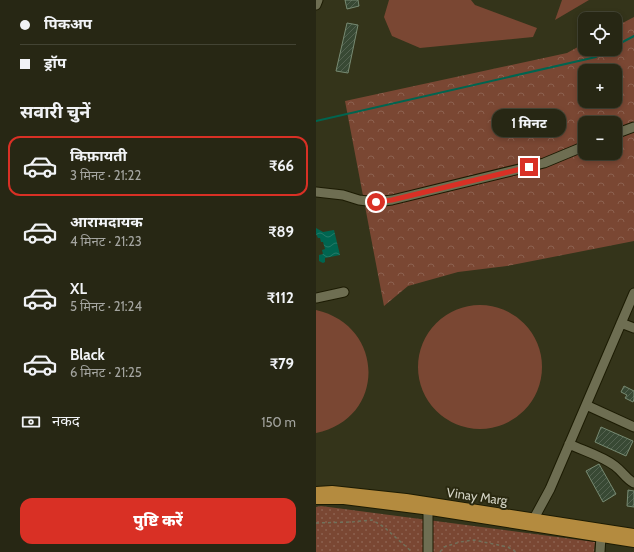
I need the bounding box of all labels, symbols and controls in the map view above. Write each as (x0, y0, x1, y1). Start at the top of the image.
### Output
map controls (578, 12, 622, 160)
button: locate (578, 12, 622, 56)
text: पिकअप (44, 15, 92, 33)
text: ड्रॉप (44, 54, 66, 72)
button: + (578, 64, 622, 108)
text: सवारी चुनें (20, 101, 90, 123)
callout: 1 मिनट (492, 109, 566, 137)
text: 1 मिनट (511, 115, 547, 131)
button: − (578, 116, 622, 160)
text: किफ़ायती (70, 147, 127, 165)
icon: car (22, 148, 58, 184)
text: ₹66 (269, 157, 294, 175)
route end (520, 158, 538, 176)
text: 3 मिनट · 21:22 (70, 167, 141, 183)
route start (367, 193, 385, 211)
text: आरामदायक (70, 213, 143, 231)
icon: car (22, 214, 58, 250)
text: ₹89 (268, 223, 294, 241)
text: 4 मिनट · 21:23 (70, 233, 142, 249)
icon: car (22, 280, 58, 316)
text: XL (70, 280, 87, 298)
text: ₹112 (267, 289, 294, 307)
text: 5 मिनट · 21:24 (70, 298, 142, 314)
icon: car (22, 346, 58, 382)
text: Black (70, 346, 105, 364)
text: ₹79 (270, 355, 294, 373)
text: 6 मिनट · 21:25 (70, 364, 142, 380)
icon: cash (20, 411, 42, 433)
text: नकद (52, 412, 80, 430)
text: 150 m (261, 414, 296, 430)
street label: Vinay Marg (446, 484, 509, 508)
button: पुष्टि करें (20, 498, 296, 544)

